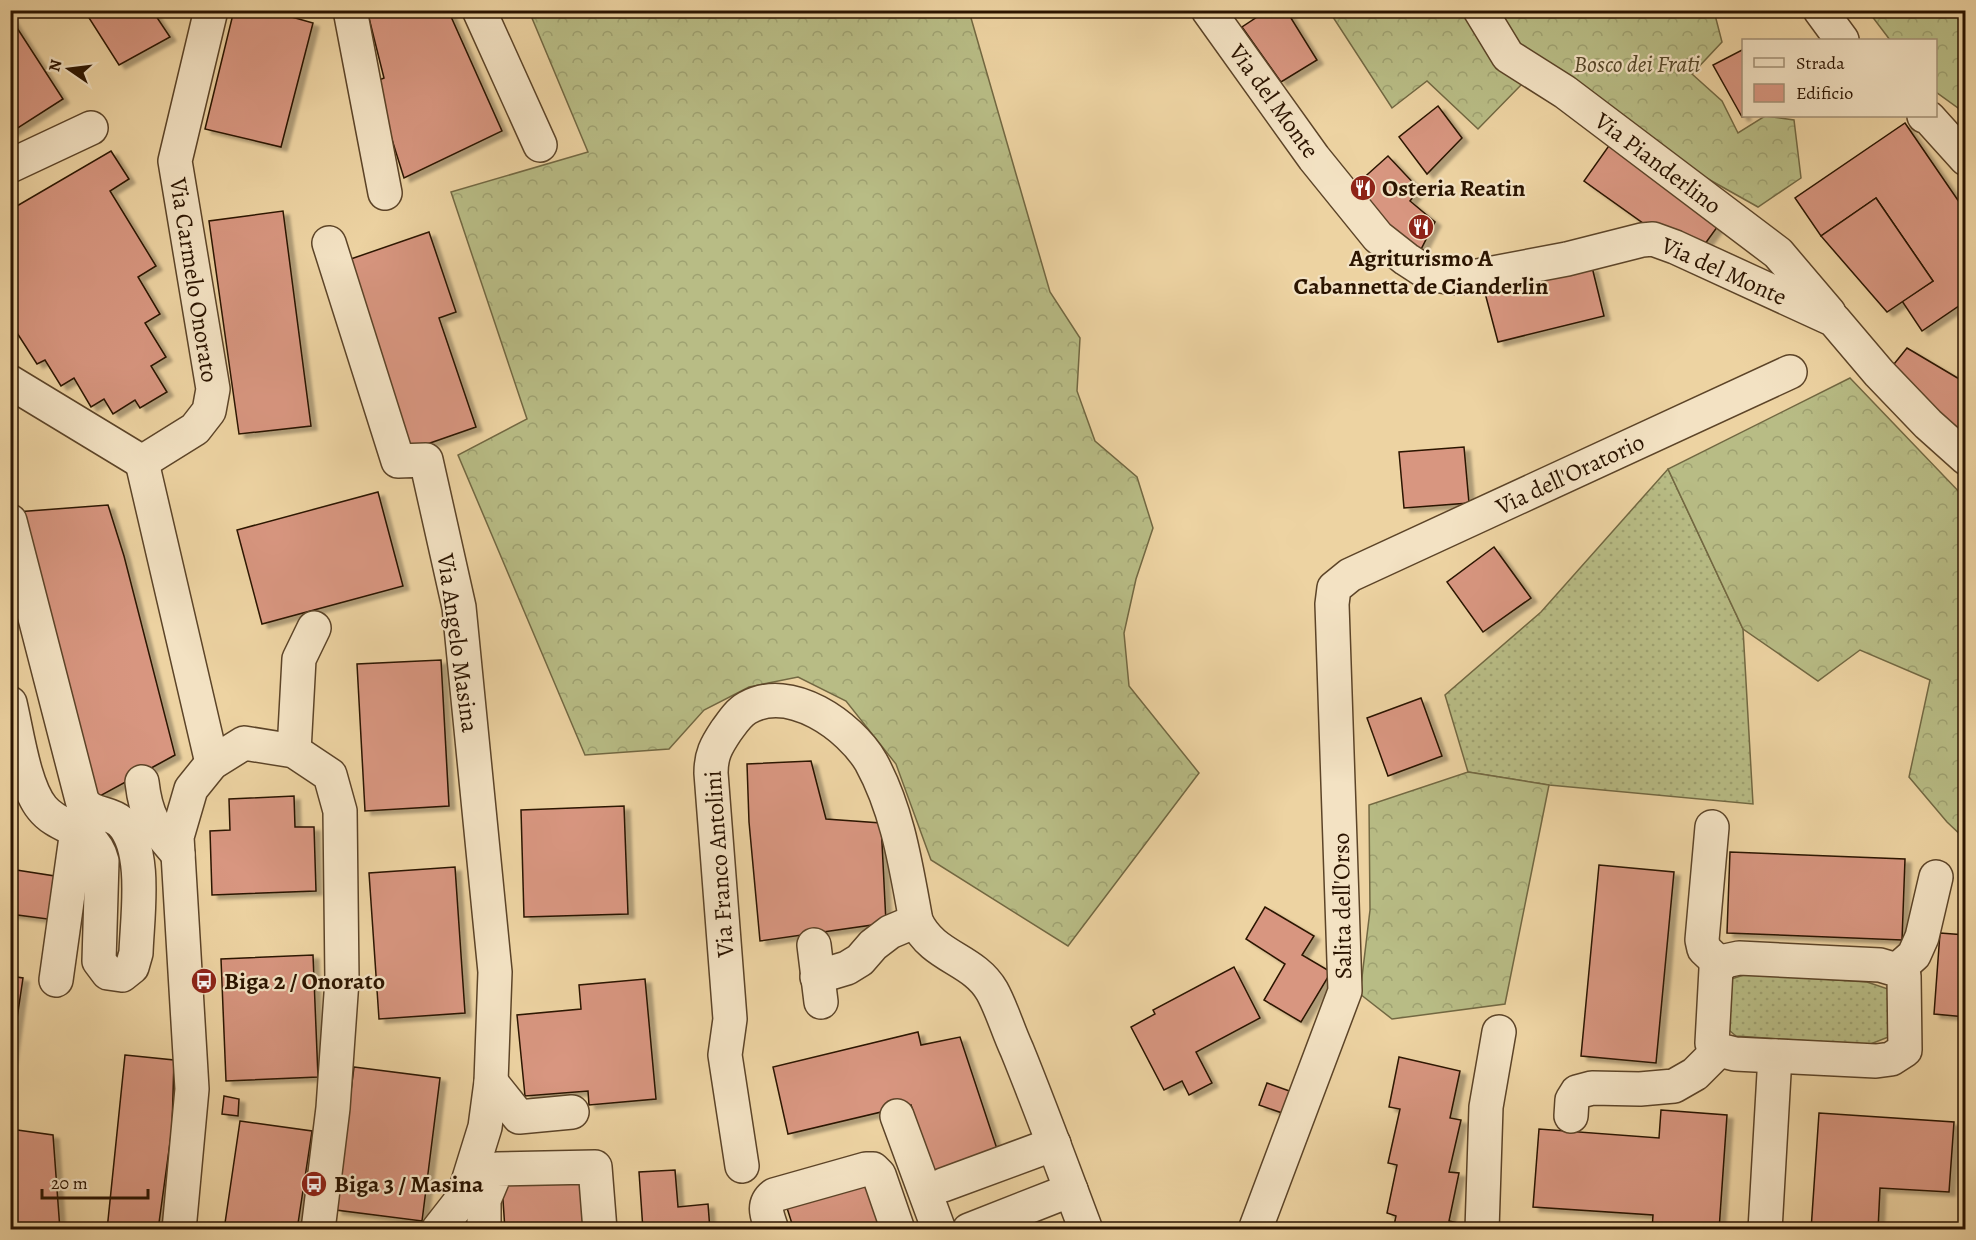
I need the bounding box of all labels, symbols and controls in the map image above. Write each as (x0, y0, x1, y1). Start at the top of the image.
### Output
street label: Via del Monte (1221, 36, 1326, 165)
north arrow (39, 39, 99, 99)
legend (1742, 39, 1937, 117)
park label: Bosco dei Frati (1574, 48, 1700, 80)
text: Strada (1796, 51, 1845, 75)
text: N (43, 57, 68, 74)
text: Edificio (1796, 81, 1853, 105)
street label: Via Pianderlino (1587, 104, 1728, 221)
place label: Osteria Reatin (1382, 172, 1526, 204)
restaurant icon: Osteria Reatin (1348, 173, 1378, 203)
street label: Via Carmelo Onorato (162, 174, 226, 385)
restaurant icon: Agriturismo A Cabannetta de Cianderlin (1406, 212, 1436, 242)
street label: Via del Monte (1655, 229, 1792, 313)
place label: Agriturismo A Cabannetta de Cianderlin (1293, 242, 1549, 302)
street label: Via dell'Oratorio (1490, 426, 1650, 523)
street label: Via Angelo Masina (429, 550, 487, 735)
street label: Via Franco Antolini (697, 770, 742, 959)
street label: Salita dell'Orso (1325, 832, 1359, 980)
place label: Biga 2 / Onorato (224, 965, 385, 997)
bus stop icon: Biga 2 / Onorato (189, 966, 219, 996)
scale bar (42, 1162, 148, 1200)
place label: Biga 3 / Masina (334, 1168, 484, 1200)
bus stop icon: Biga 3 / Masina (299, 1169, 329, 1199)
text: 20 m (51, 1171, 88, 1195)

